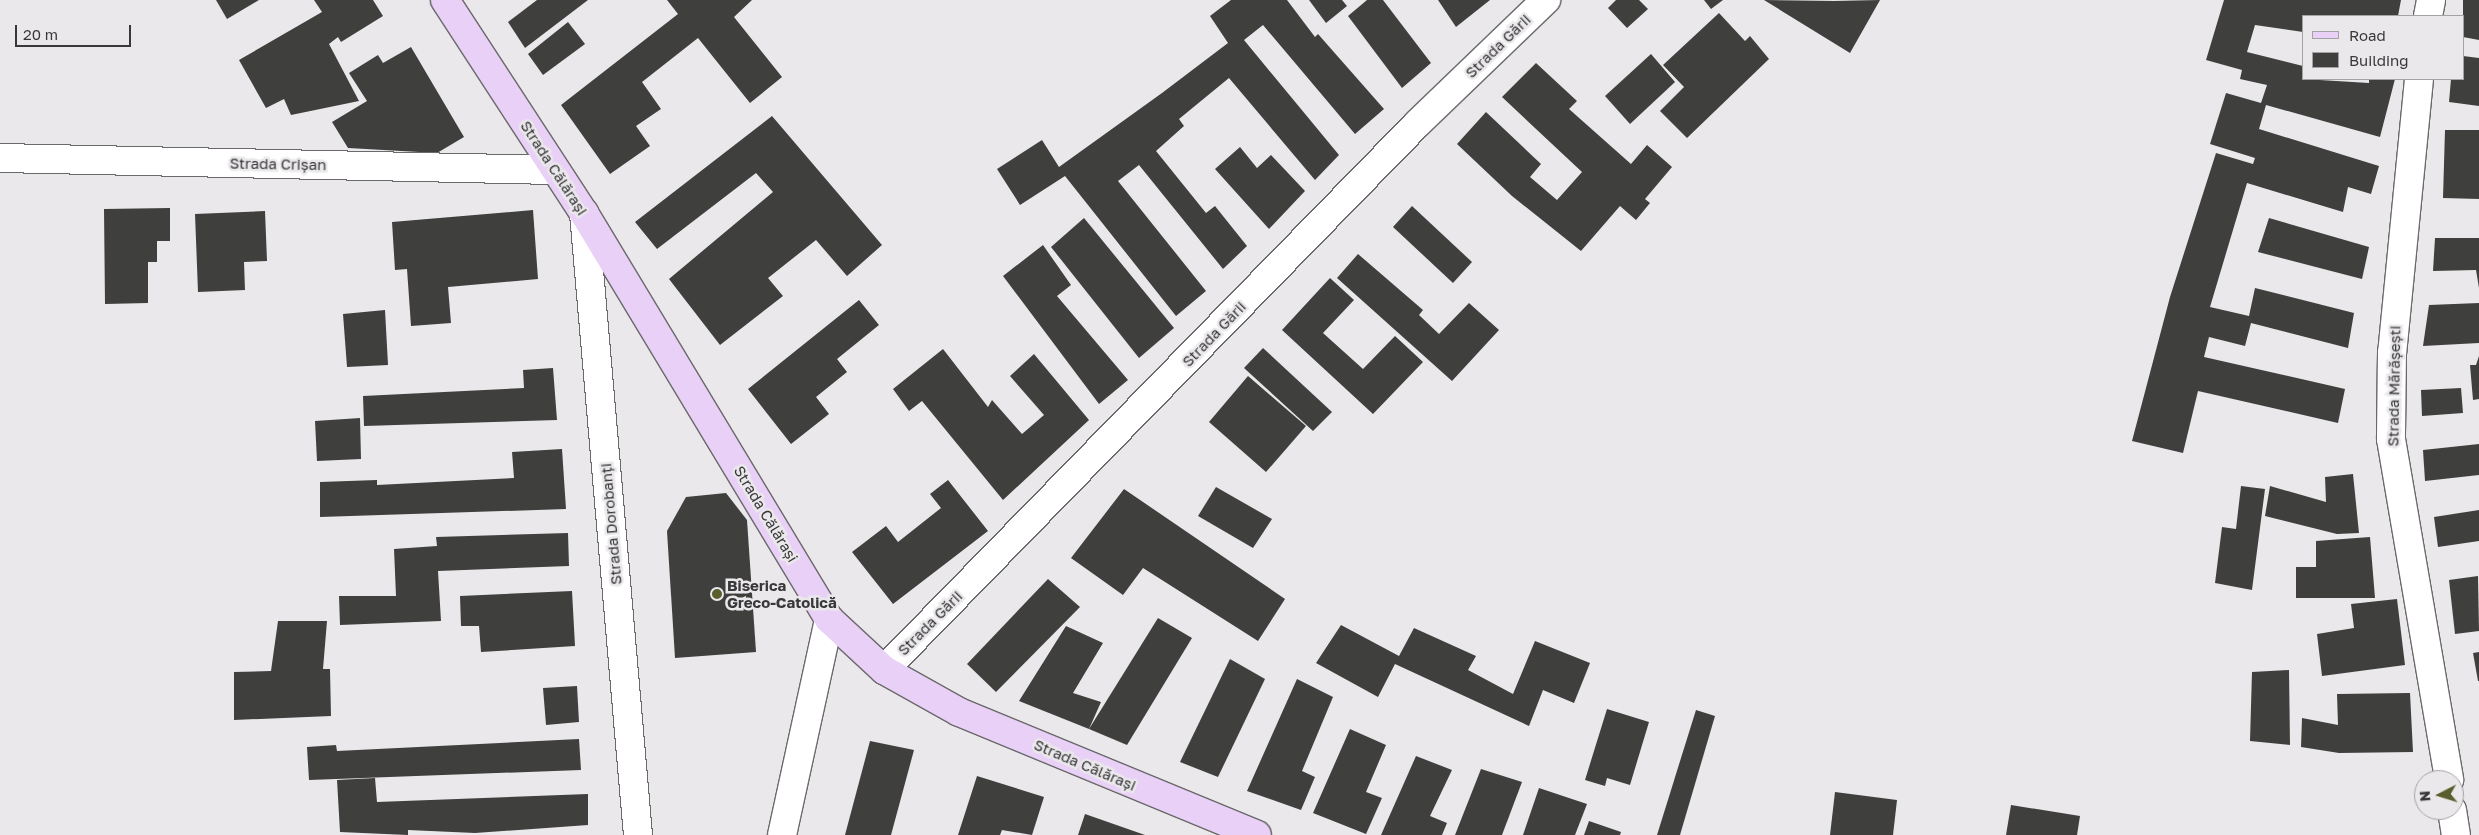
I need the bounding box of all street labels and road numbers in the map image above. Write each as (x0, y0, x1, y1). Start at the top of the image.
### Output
street label: Strada Gării (1462, 10, 1534, 82)
street label: Strada Călărași (517, 117, 591, 219)
street label: Strada Crișan (230, 154, 326, 174)
street label: Strada Gării (1178, 298, 1250, 370)
street label: Strada Mărășești (2384, 325, 2404, 447)
street label: Strada Dorobanți (597, 462, 625, 586)
street label: Strada Călărași (730, 463, 802, 565)
street label: Strada Gării (894, 587, 966, 659)
street label: Strada Călărași (1031, 735, 1139, 795)

